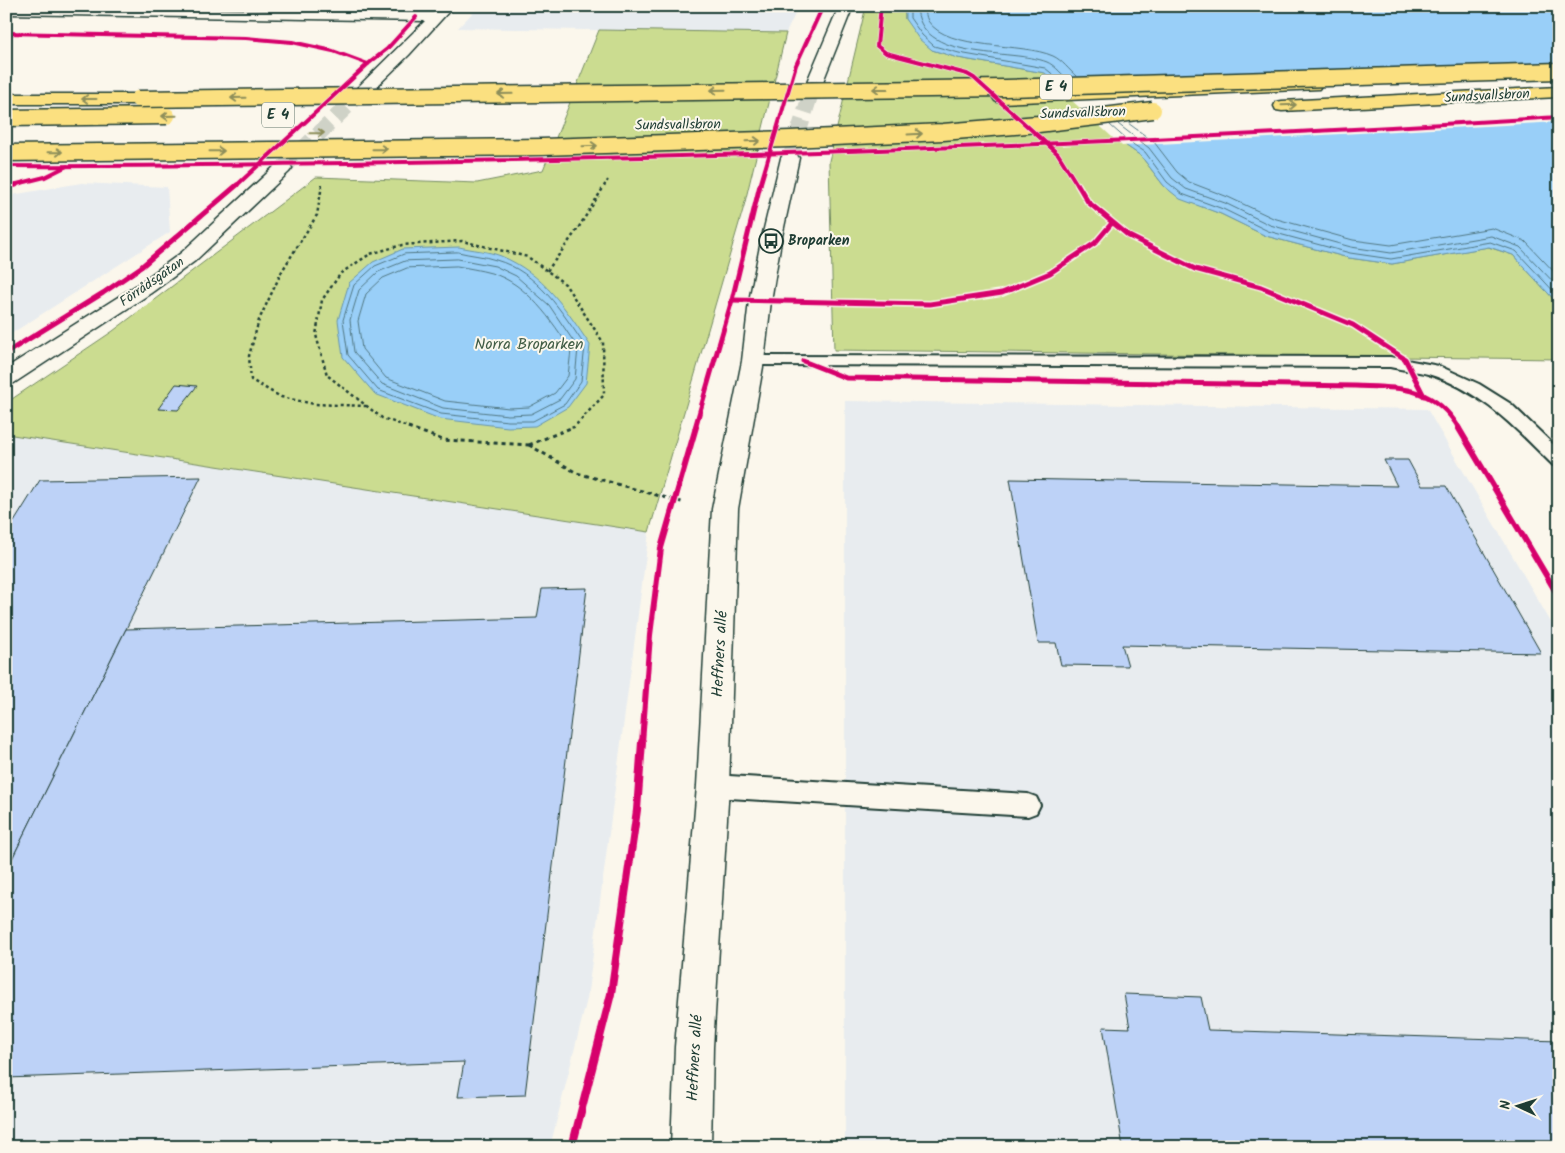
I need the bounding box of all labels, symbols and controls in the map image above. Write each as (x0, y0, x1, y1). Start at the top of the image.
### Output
road number: E 4 (1040, 74, 1072, 100)
street label: Sundsvallsbron (1444, 83, 1530, 109)
one-way arrow (873, 84, 889, 94)
one-way arrow (710, 85, 726, 95)
one-way arrow (497, 89, 513, 98)
one-way arrow (230, 93, 246, 103)
one-way arrow (82, 94, 98, 104)
street label: Sundsvallsbron (1040, 101, 1126, 125)
one-way arrow (1281, 101, 1297, 110)
road number: E 4 (262, 102, 294, 128)
one-way arrow (161, 112, 177, 121)
street label: Sundsvallsbron (635, 113, 721, 137)
one-way arrow (309, 128, 325, 138)
one-way arrow (907, 129, 923, 138)
one-way arrow (745, 136, 761, 145)
one-way arrow (582, 141, 598, 150)
one-way arrow (372, 144, 388, 154)
one-way arrow (209, 146, 225, 156)
one-way arrow (46, 147, 63, 157)
bus stop icon: Broparken (758, 228, 784, 254)
place label: Broparken (788, 230, 850, 252)
street label: Förrådsgatan (115, 251, 189, 313)
park label: Norra Broparken (474, 332, 584, 357)
street label: Heffners allé (705, 609, 735, 698)
street label: Heffners allé (680, 1013, 710, 1102)
north arrow (1492, 1080, 1542, 1130)
text: N (1495, 1100, 1517, 1110)

